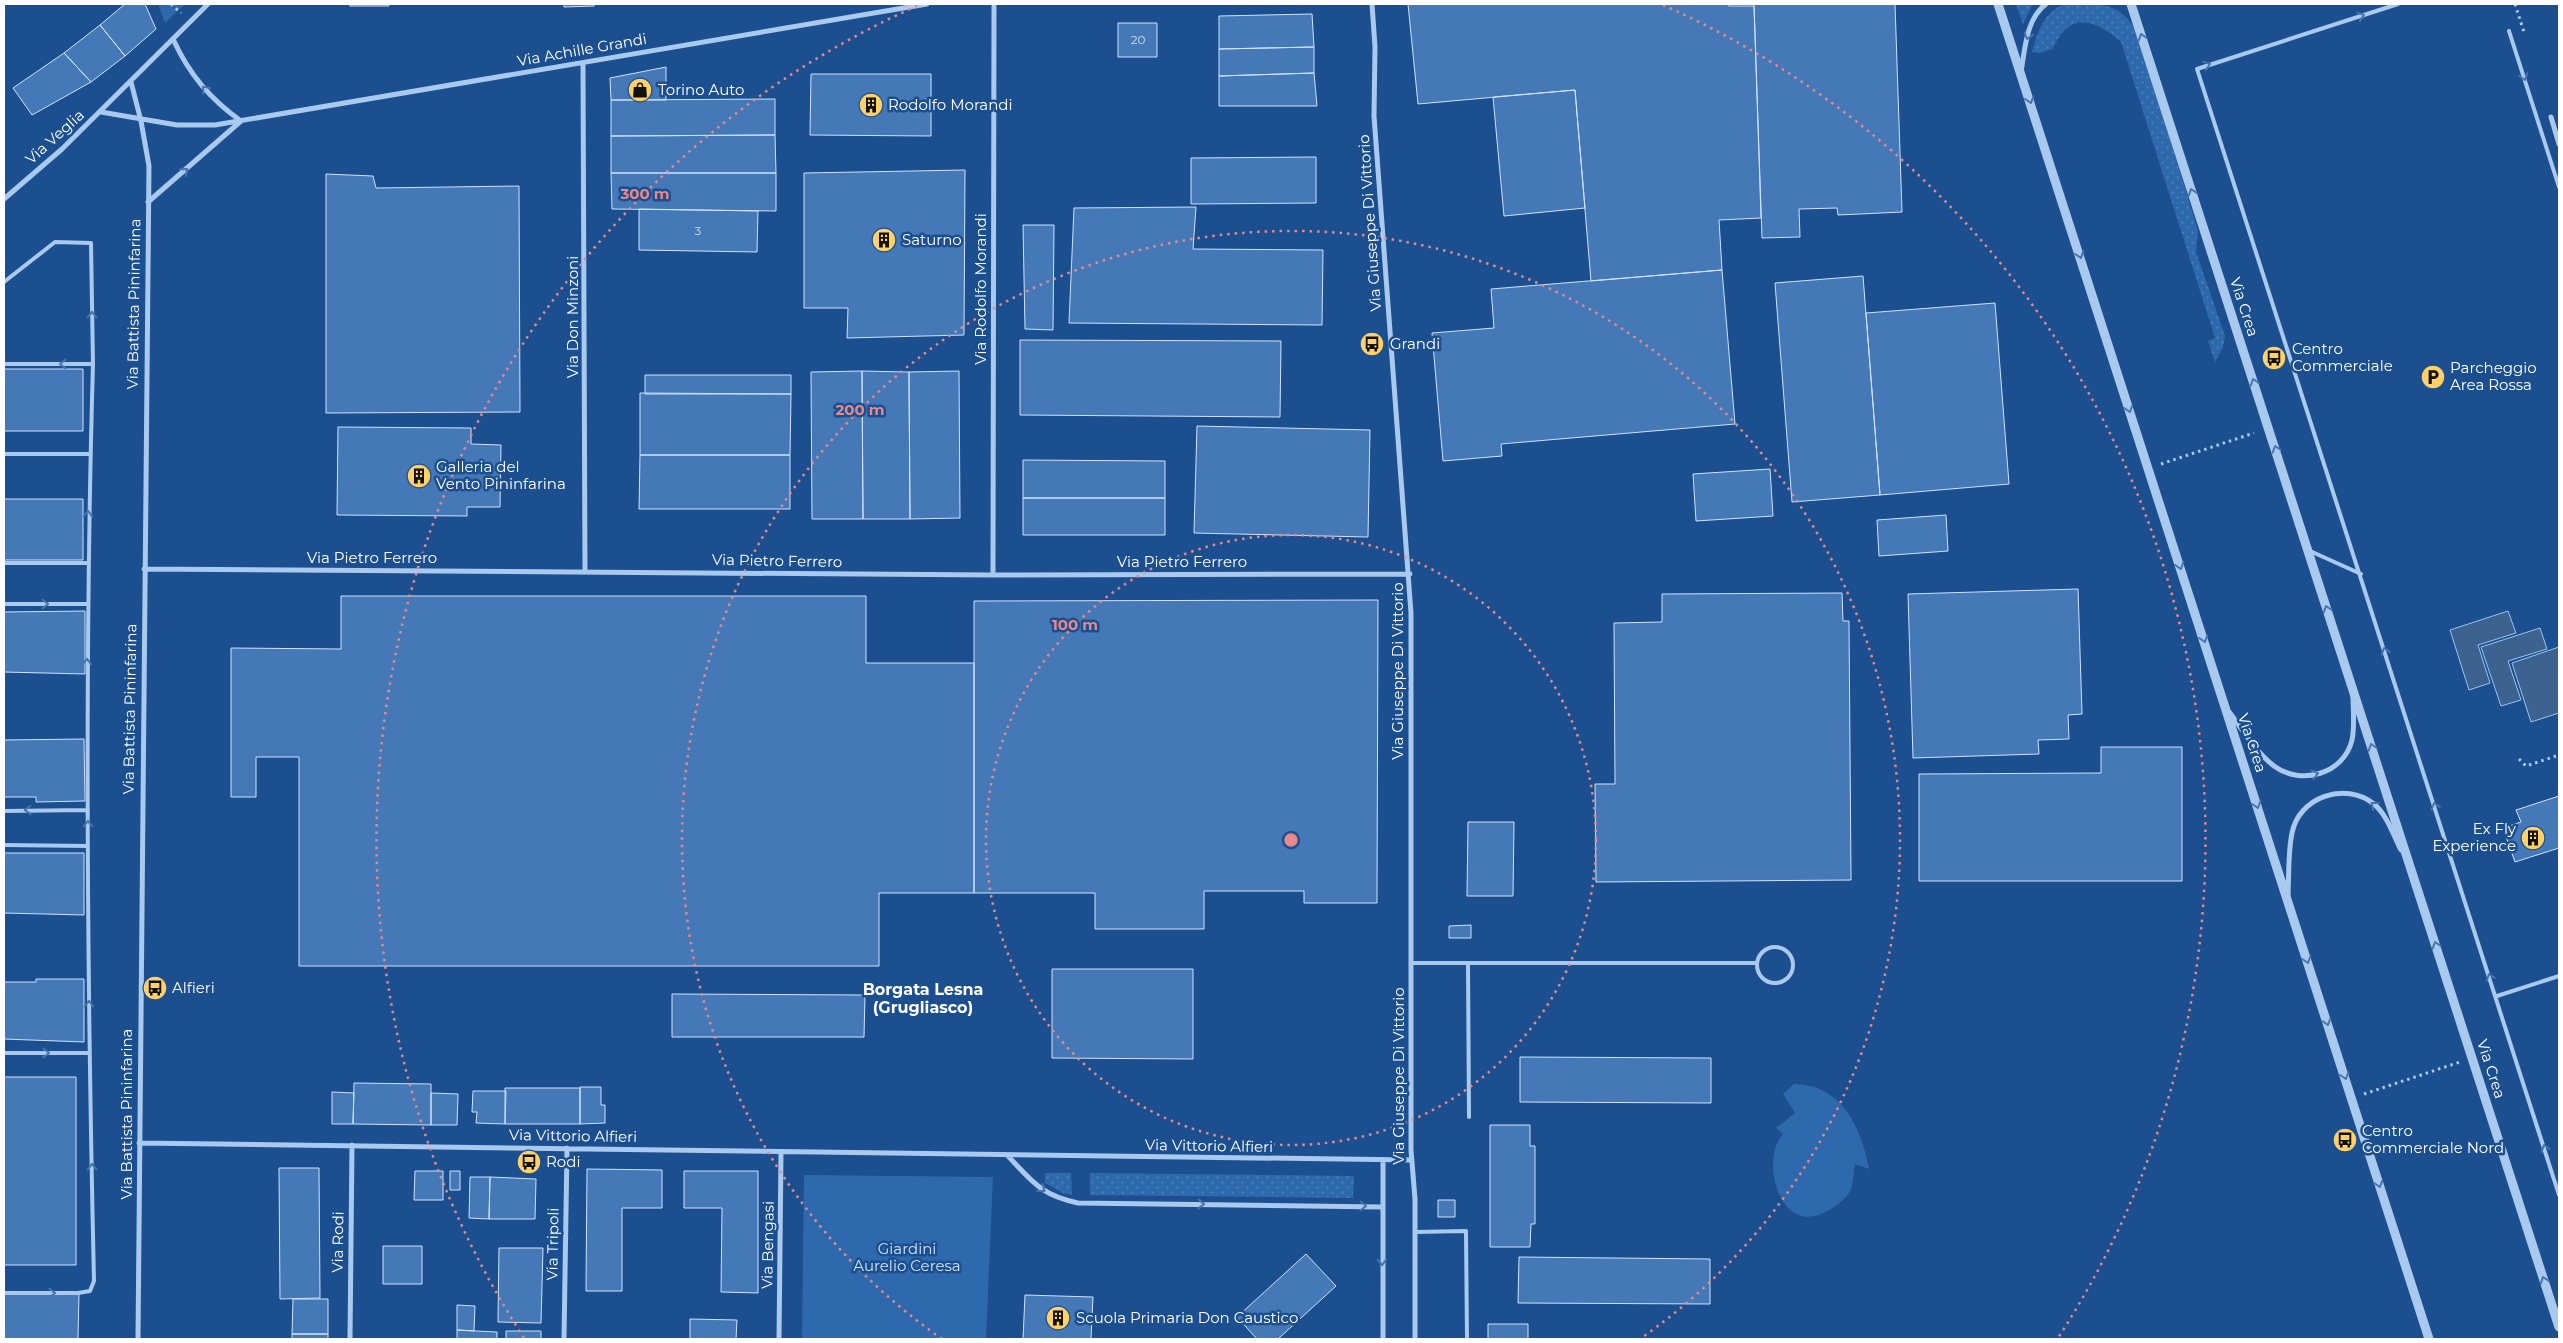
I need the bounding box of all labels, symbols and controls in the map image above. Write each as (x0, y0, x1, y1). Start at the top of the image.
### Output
one-way arrow (2357, 11, 2365, 21)
street label: Via Achille Grandi (516, 29, 648, 70)
house number: 20 (1131, 32, 1145, 47)
one-way arrow (2023, 32, 2033, 40)
one-way arrow (2138, 34, 2148, 42)
one-way arrow (2202, 61, 2210, 71)
one-way arrow (2518, 73, 2528, 81)
shop icon: Torino Auto (627, 77, 653, 103)
place label: Torino Auto (658, 80, 745, 99)
one-way arrow (201, 86, 210, 95)
building icon: Rodolfo Morandi (858, 92, 884, 118)
place label: Rodolfo Morandi (888, 95, 1012, 114)
one-way arrow (2024, 95, 2034, 104)
street label: Via Veglia (21, 105, 88, 168)
street label: Via Giuseppe Di Vittorio (1354, 134, 1385, 312)
one-way arrow (180, 168, 189, 177)
text: 300 m (619, 184, 670, 203)
one-way arrow (2188, 188, 2198, 196)
street label: Via Rodolfo Morandi (971, 213, 990, 365)
street label: Via Battista Pininfarina (123, 218, 144, 390)
house number: 3 (695, 223, 702, 238)
building icon: Saturno (871, 227, 897, 253)
place label: Saturno (902, 230, 962, 249)
one-way arrow (2074, 250, 2084, 258)
street label: Via Don Minzoni (563, 256, 582, 378)
street label: Via Crea (2226, 275, 2263, 339)
one-way arrow (87, 311, 97, 319)
bus stop icon: Grandi (1359, 331, 1385, 357)
place label: Grandi (1390, 334, 1440, 353)
place label: Centro Commerciale (2292, 339, 2393, 375)
bus stop icon: Centro Commerciale (2261, 345, 2287, 371)
place label: Parcheggio Area Rossa (2450, 358, 2537, 394)
one-way arrow (59, 359, 66, 369)
parking icon: Parcheggio Area Rossa (2420, 364, 2446, 390)
one-way arrow (2250, 379, 2260, 387)
text: 200 m (835, 400, 885, 419)
one-way arrow (2124, 405, 2134, 413)
one-way arrow (2272, 445, 2282, 454)
place label: Galleria del Vento Pininfarina (436, 457, 566, 493)
building icon: Galleria del Vento Pininfarina (406, 463, 432, 489)
one-way arrow (83, 510, 93, 518)
street label: Via Pietro Ferrero (307, 548, 437, 567)
street label: Via Pietro Ferrero (712, 550, 842, 571)
street label: Via Pietro Ferrero (1117, 552, 1247, 571)
one-way arrow (2174, 561, 2184, 569)
street label: Via Giuseppe Di Vittorio (1388, 582, 1407, 760)
one-way arrow (42, 599, 50, 609)
one-way arrow (2323, 605, 2333, 614)
text: 100 m (1052, 615, 1098, 634)
street label: Via Battista Pininfarina (119, 623, 140, 795)
one-way arrow (2198, 634, 2208, 642)
one-way arrow (2381, 647, 2391, 656)
one-way arrow (82, 658, 92, 666)
street label: Via Crea (2234, 711, 2271, 775)
one-way arrow (2368, 744, 2378, 752)
one-way arrow (2311, 769, 2320, 780)
one-way arrow (2251, 800, 2261, 809)
one-way arrow (2371, 802, 2380, 810)
one-way arrow (2431, 802, 2441, 810)
one-way arrow (24, 805, 32, 815)
place label: Ex Fly Experience (2432, 819, 2517, 855)
one-way arrow (83, 820, 93, 828)
building icon: Ex Fly Experience (2520, 825, 2546, 851)
centre of rings (1282, 831, 1300, 849)
one-way arrow (2432, 941, 2442, 949)
one-way arrow (2301, 955, 2311, 964)
one-way arrow (2486, 973, 2496, 982)
bus stop icon: Alfieri (142, 975, 168, 1001)
place label: Alfieri (172, 978, 215, 997)
district label: Borgata Lesna (Grugliasco) (863, 980, 983, 1017)
street label: Via Giuseppe Di Vittorio (1389, 987, 1408, 1165)
one-way arrow (84, 1000, 94, 1008)
one-way arrow (2321, 1017, 2331, 1025)
street label: Via Battista Pininfarina (117, 1029, 136, 1199)
street label: Via Crea (2473, 1037, 2510, 1101)
one-way arrow (43, 1048, 51, 1058)
one-way arrow (2339, 1071, 2349, 1080)
place label: Centro Commerciale Nord (2362, 1121, 2504, 1157)
street label: Via Vittorio Alfieri (509, 1125, 637, 1146)
bus stop icon: Centro Commerciale Nord (2332, 1127, 2358, 1153)
street label: Via Vittorio Alfieri (1145, 1135, 1273, 1156)
one-way arrow (2540, 1145, 2550, 1153)
bus stop icon: Rodi (516, 1149, 542, 1175)
place label: Rodi (546, 1152, 580, 1171)
one-way arrow (86, 1163, 97, 1171)
one-way arrow (2374, 1179, 2384, 1187)
one-way arrow (1036, 1183, 1045, 1192)
one-way arrow (1198, 1199, 1205, 1209)
street label: Via Bengasi (757, 1201, 778, 1289)
one-way arrow (1360, 1201, 1368, 1212)
street label: Via Tripoli (542, 1207, 563, 1281)
street label: Via Rodi (327, 1211, 348, 1273)
park label: Giardini Aurelio Ceresa (853, 1239, 961, 1275)
one-way arrow (1377, 1258, 1387, 1266)
one-way arrow (2540, 1277, 2550, 1285)
one-way arrow (49, 1288, 57, 1298)
building icon: Scuola Primaria Don Caustico (1045, 1305, 1071, 1331)
place label: Scuola Primaria Don Caustico (1076, 1308, 1298, 1327)

